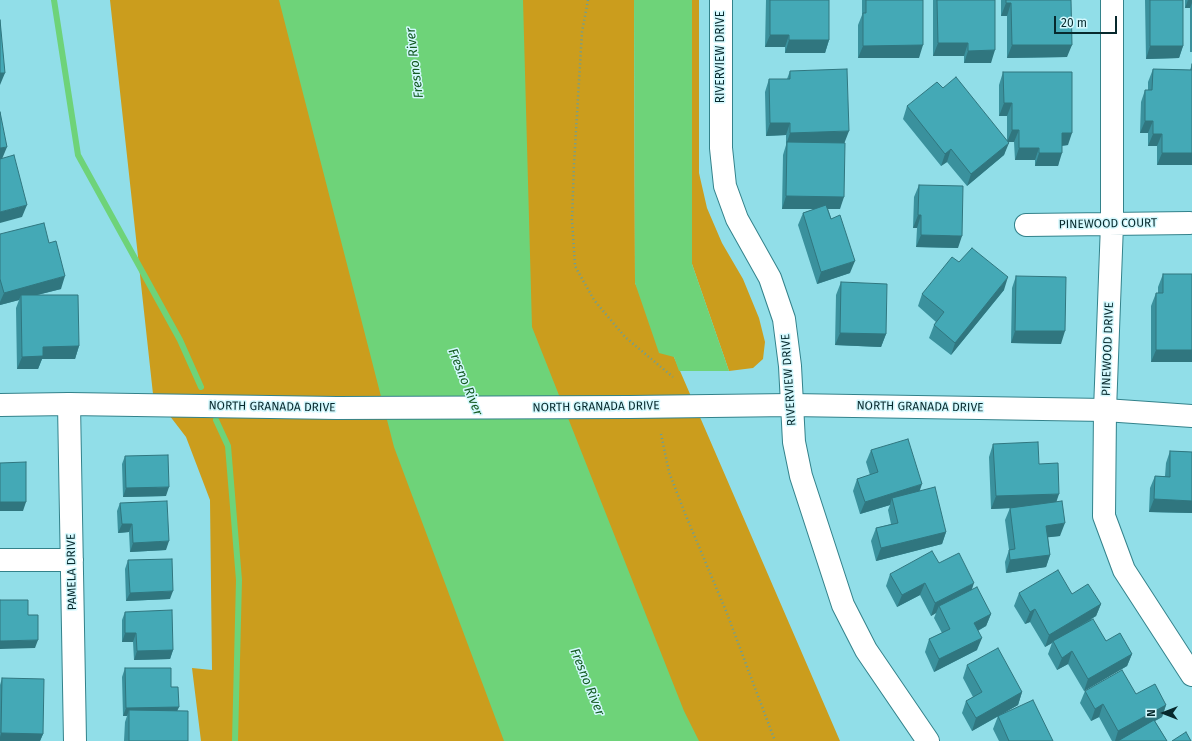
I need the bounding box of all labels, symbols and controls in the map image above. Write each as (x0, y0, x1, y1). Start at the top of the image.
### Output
scale bar (1056, 8, 1119, 34)
street label: RIVERVIEW DRIVE (714, 11, 728, 103)
text: 20 m (1061, 16, 1087, 30)
water label: Fresno River (403, 27, 427, 99)
street label: PINEWOOD COURT (1059, 216, 1157, 232)
street label: PINEWOOD DRIVE (1099, 302, 1117, 396)
street label: RIVERVIEW DRIVE (779, 333, 799, 427)
water label: Fresno River (444, 346, 486, 418)
street label: NORTH GRANADA DRIVE (208, 399, 336, 415)
street label: NORTH GRANADA DRIVE (532, 399, 660, 415)
street label: NORTH GRANADA DRIVE (856, 399, 984, 415)
street label: PAMELA DRIVE (64, 534, 80, 610)
water label: Fresno River (566, 646, 608, 718)
north arrow (1144, 693, 1184, 733)
text: N (1145, 709, 1158, 717)

